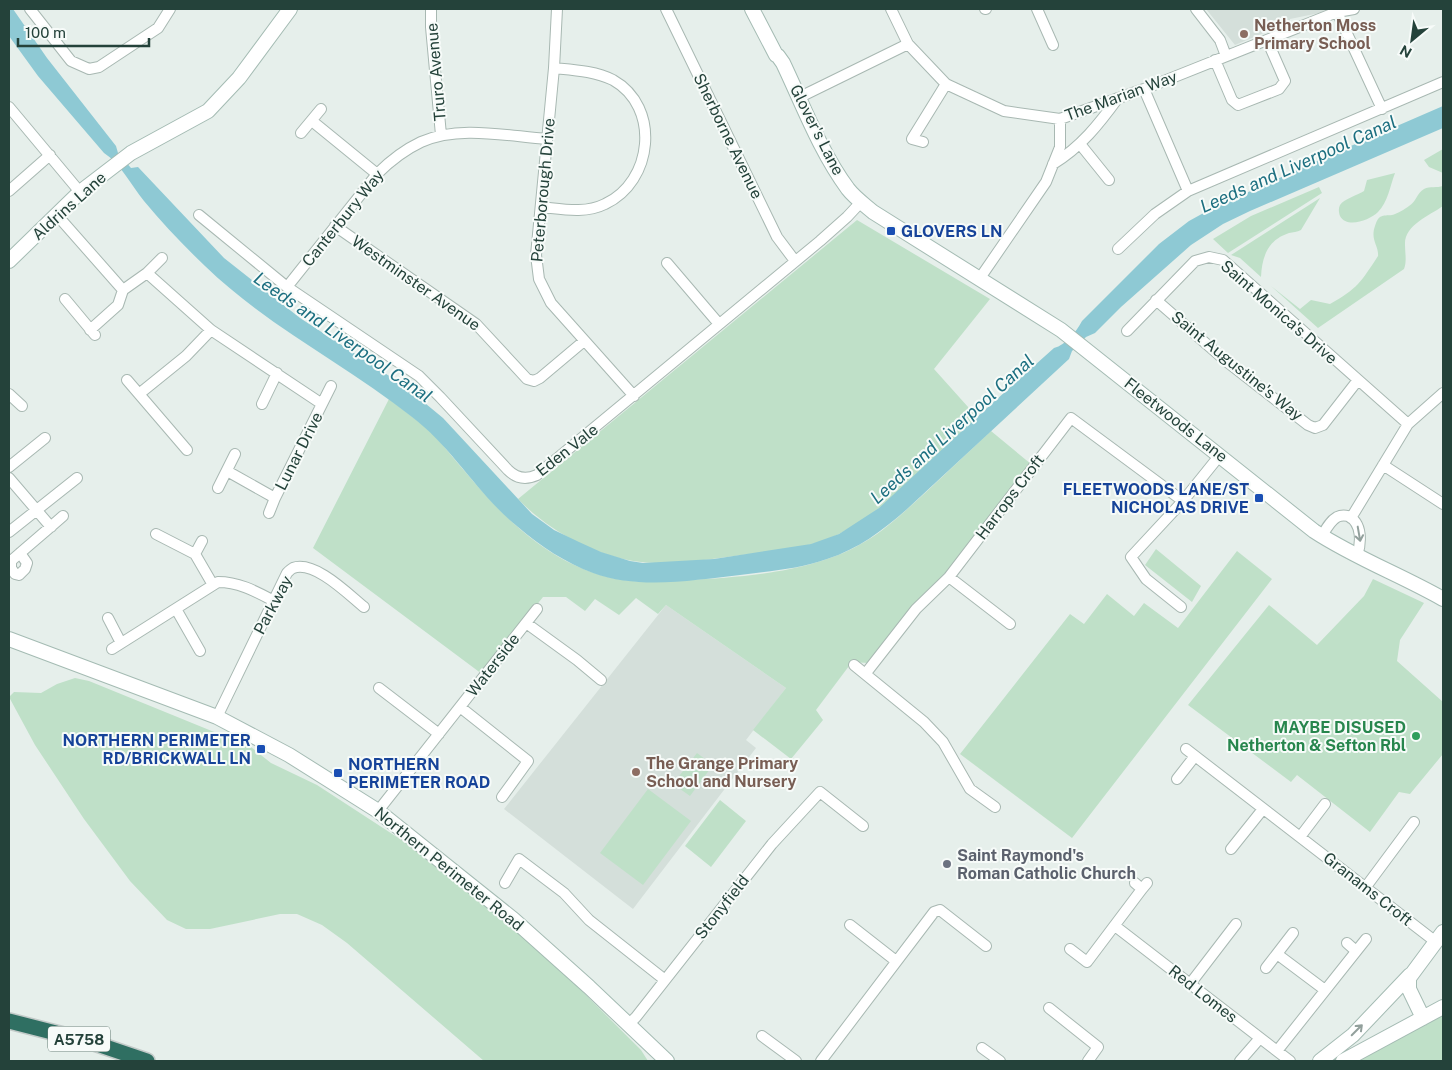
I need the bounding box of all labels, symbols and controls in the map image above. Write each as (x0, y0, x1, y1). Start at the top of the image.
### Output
scale bar (18, 15, 149, 47)
north arrow (1387, 15, 1437, 65)
place label: Netherton Moss Primary School (1254, 16, 1376, 53)
street label: Truro Avenue (422, 22, 450, 122)
text: 100 m (25, 24, 66, 41)
marker: Netherton Moss Primary School (1238, 28, 1250, 40)
text: N (1397, 42, 1414, 61)
street label: The Marian Way (1062, 67, 1180, 125)
street label: Sherborne Avenue (689, 70, 767, 202)
street label: Glover's Lane (786, 82, 848, 178)
water label: Leeds and Liverpool Canal (1197, 111, 1399, 217)
street label: Peterborough Drive (527, 117, 559, 263)
street label: Canterbury Way (298, 165, 388, 270)
street label: Aldrins Lane (28, 168, 110, 244)
place label: GLOVERS LN (901, 222, 1003, 241)
marker: GLOVERS LN (885, 225, 897, 237)
street label: Westminster Avenue (348, 231, 484, 335)
street label: Saint Monica's Drive (1217, 256, 1341, 368)
water label: Leeds and Liverpool Canal (250, 267, 436, 407)
street label: Saint Augustine's Way (1167, 307, 1307, 425)
water label: Leeds and Liverpool Canal (866, 350, 1038, 508)
street label: Fleetwoods Lane (1121, 374, 1231, 466)
street label: Lunar Drive (271, 409, 327, 493)
street label: Eden Vale (532, 420, 602, 480)
street label: Harrops Croft (972, 451, 1048, 543)
place label: FLEETWOODS LANE/ST NICHOLAS DRIVE (1063, 480, 1249, 517)
marker: FLEETWOODS LANE/ST NICHOLAS DRIVE (1253, 492, 1265, 504)
one-way arrow (1354, 525, 1364, 541)
street label: Parkway (250, 572, 297, 638)
street label: Waterside (462, 630, 524, 700)
place label: MAYBE DISUSED Netherton & Sefton Rbl (1227, 718, 1406, 755)
marker: MAYBE DISUSED Netherton & Sefton Rbl (1410, 730, 1422, 742)
place label: NORTHERN PERIMETER RD/BRICKWALL LN (63, 731, 251, 768)
marker: NORTHERN PERIMETER RD/BRICKWALL LN (255, 743, 267, 755)
place label: The Grange Primary School and Nursery (646, 754, 798, 791)
place label: NORTHERN PERIMETER ROAD (348, 755, 490, 792)
marker: The Grange Primary School and Nursery (630, 766, 642, 778)
marker: NORTHERN PERIMETER ROAD (332, 767, 344, 779)
street label: Northern Perimeter Road (371, 803, 527, 935)
place label: Saint Raymond's Roman Catholic Church (957, 846, 1136, 883)
street label: Granams Croft (1320, 848, 1416, 930)
marker: Saint Raymond's Roman Catholic Church (941, 858, 953, 870)
street label: Stonyfield (691, 871, 753, 943)
street label: Red Lomes (1165, 961, 1241, 1027)
one-way arrow (1351, 1024, 1363, 1036)
road number: A5758 (48, 1026, 110, 1052)

